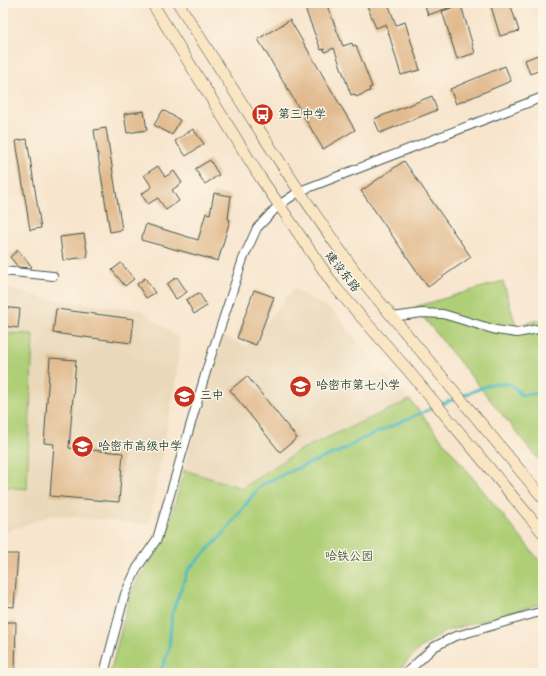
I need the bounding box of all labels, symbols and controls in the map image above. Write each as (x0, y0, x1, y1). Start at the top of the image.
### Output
bus stop icon: 第三中学 (250, 102, 276, 128)
place label: 第三中学 (278, 107, 326, 123)
street label: 建设东路 (321, 248, 363, 296)
school or university icon: 哈密市第七小学 (288, 373, 314, 399)
place label: 哈密市第七小学 (316, 378, 400, 394)
school or university icon: 三中 (171, 383, 197, 409)
place label: 三中 (200, 388, 224, 404)
school or university icon: 哈密市高级中学 (70, 434, 96, 460)
place label: 哈密市高级中学 (98, 439, 182, 455)
park label: 哈铁公园 (325, 549, 373, 565)

